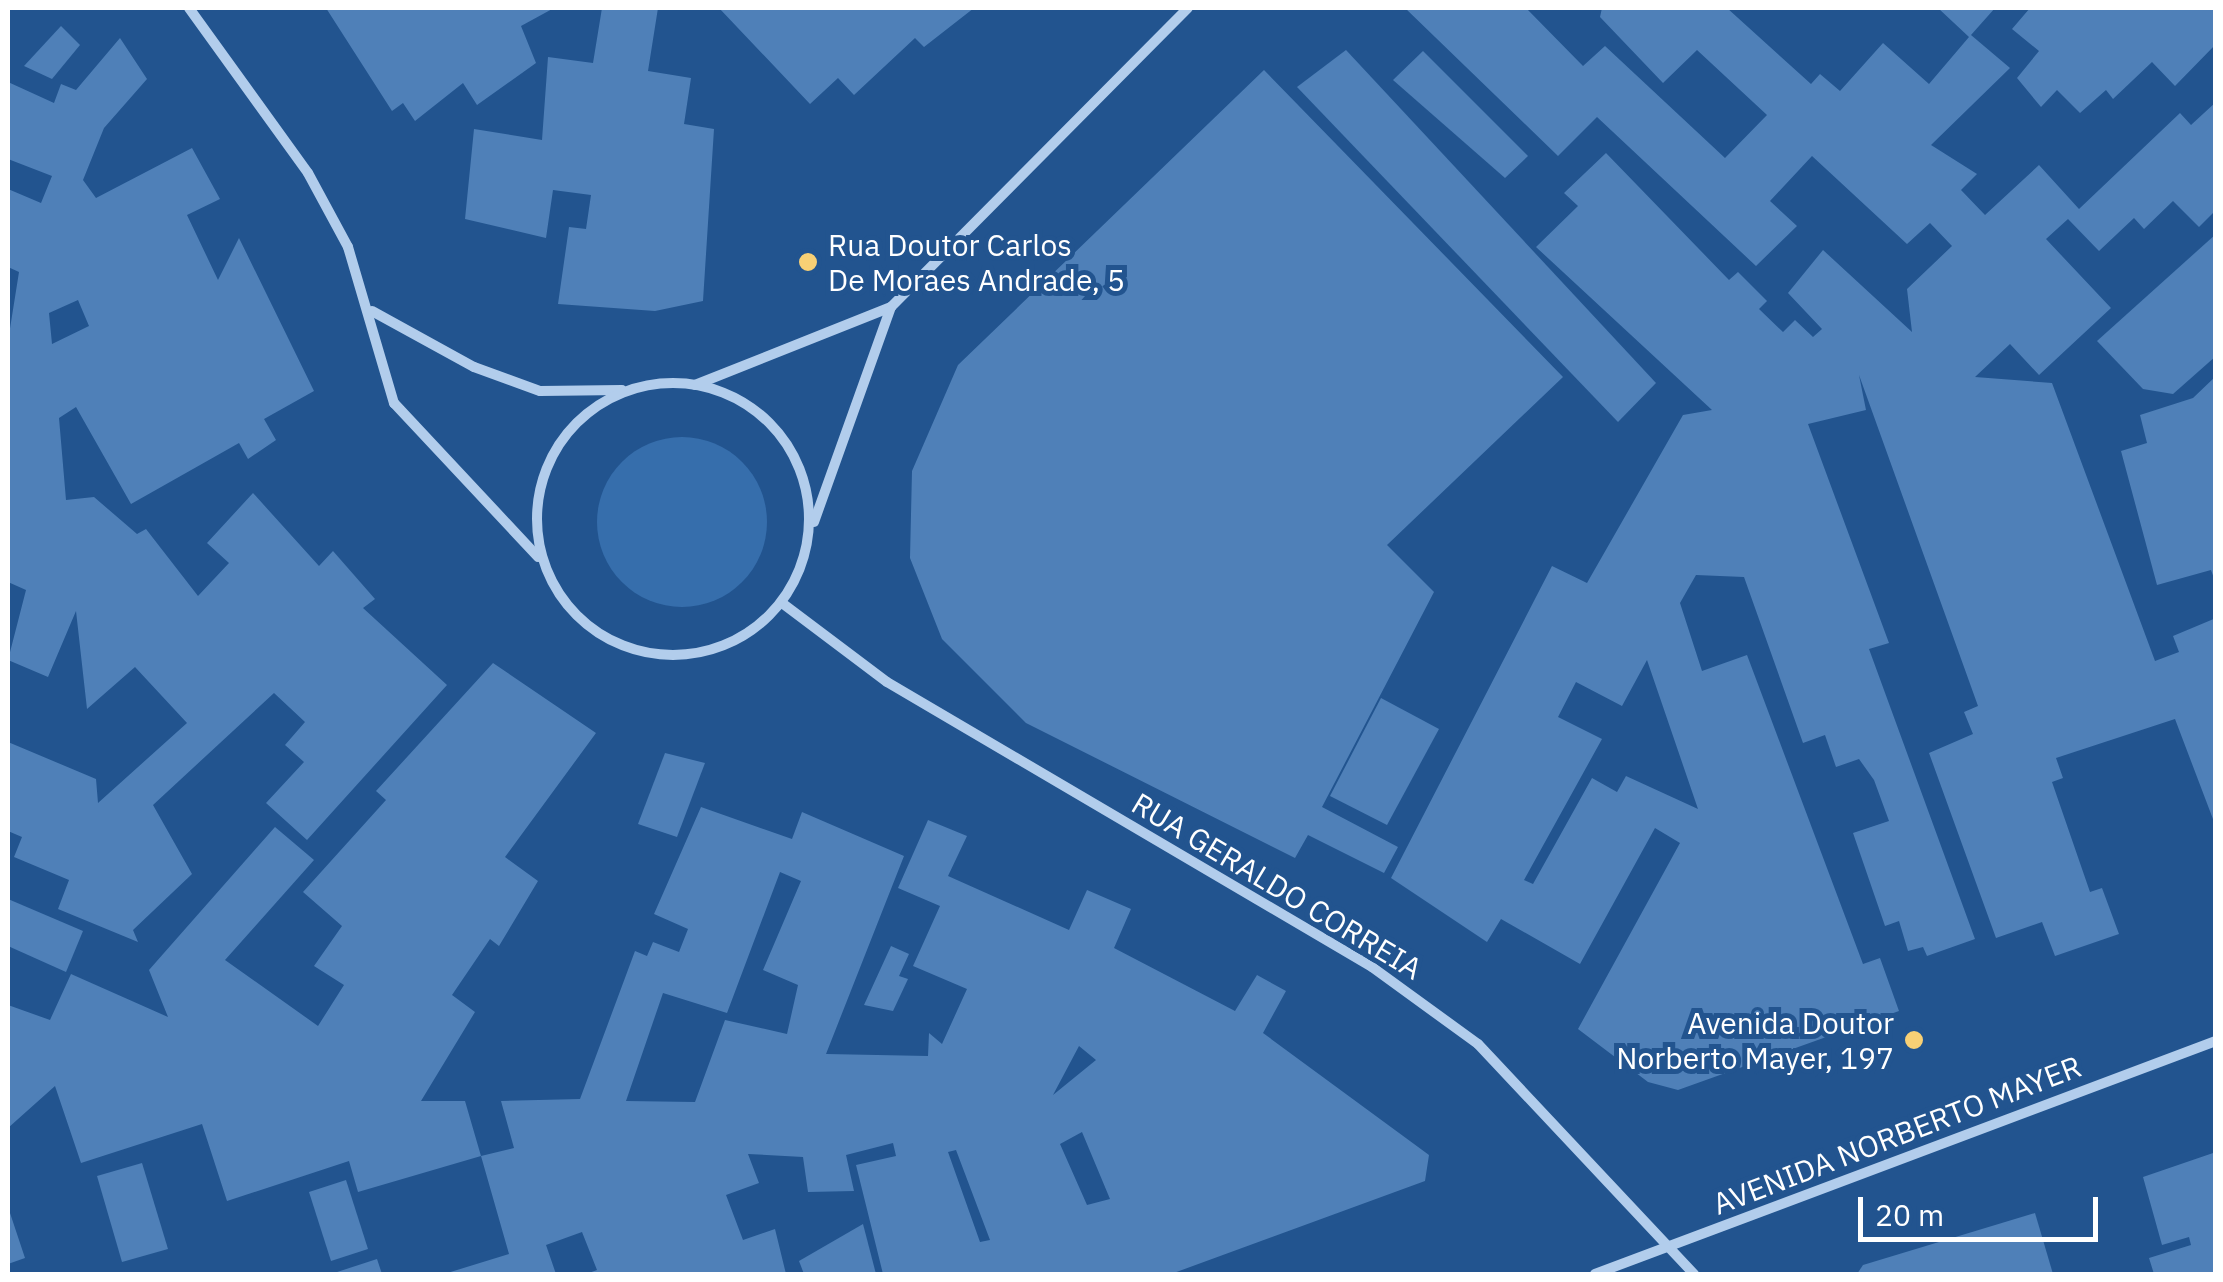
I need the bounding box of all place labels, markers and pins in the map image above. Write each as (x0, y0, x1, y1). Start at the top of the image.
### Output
place label: Rua Doutor Carlos De Moraes Andrade, 5 (828, 227, 1125, 298)
marker: Rua Doutor Carlos De Moraes Andrade, 5 (797, 251, 819, 273)
place label: Avenida Doutor Norberto Mayer, 197 (1616, 1005, 1894, 1076)
marker: Avenida Doutor Norberto Mayer, 197 (1903, 1029, 1925, 1051)

